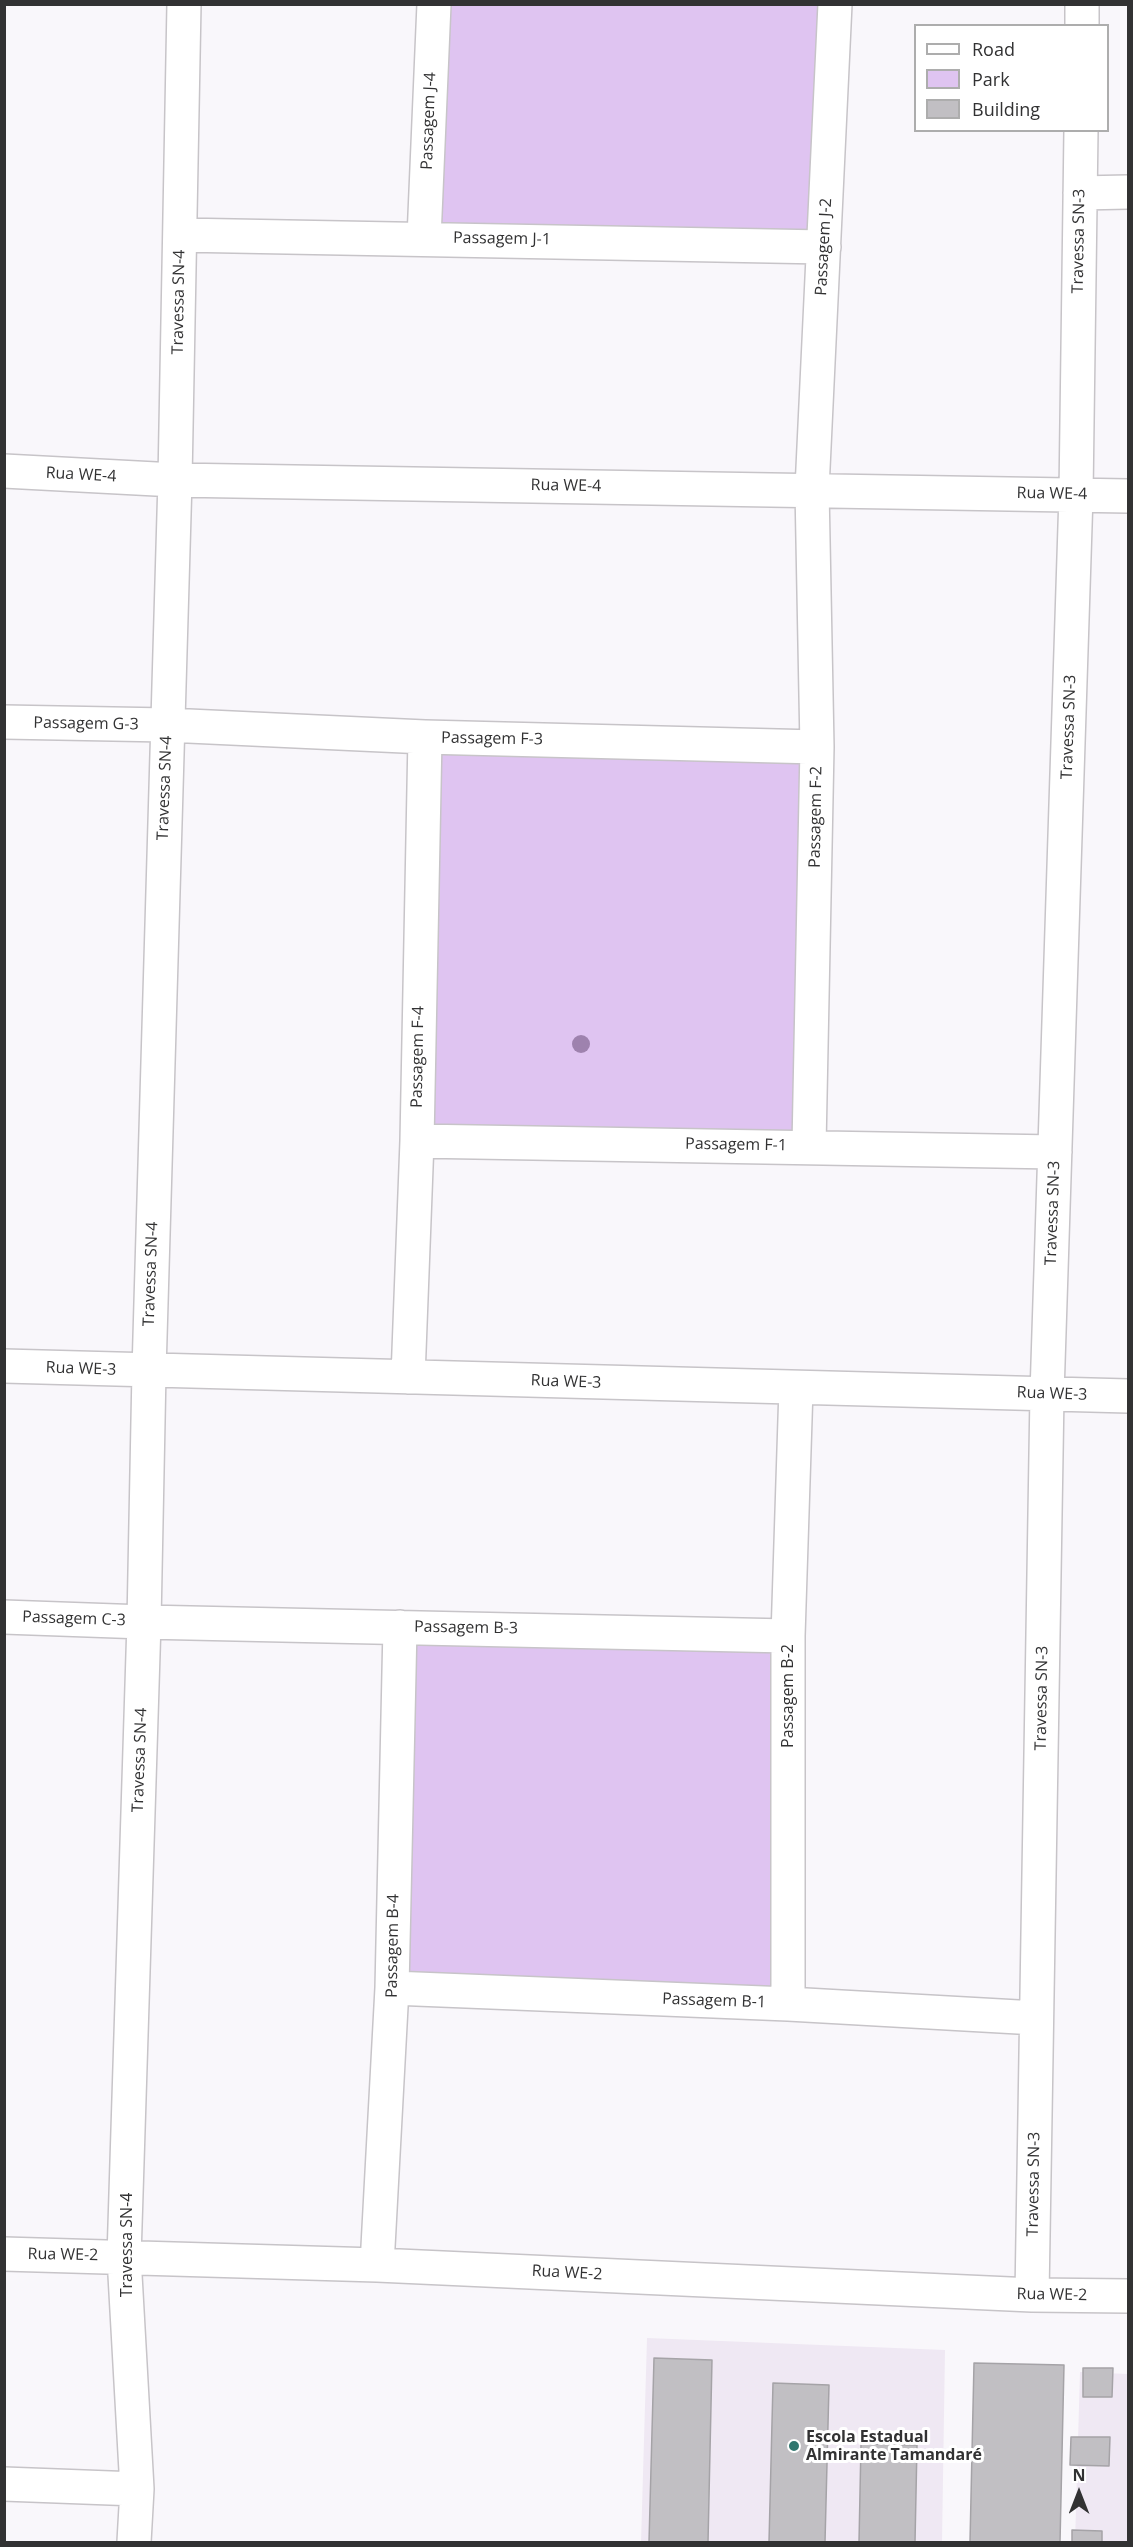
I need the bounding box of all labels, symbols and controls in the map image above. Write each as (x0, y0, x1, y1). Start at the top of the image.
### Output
legend (914, 24, 1109, 132)
text: Road (972, 37, 1015, 61)
text: Park (972, 67, 1010, 91)
street label: Passagem J-4 (418, 72, 440, 170)
text: Building (972, 97, 1040, 121)
street label: Travessa SN-3 (1068, 189, 1090, 293)
street label: Passagem J-2 (812, 198, 836, 296)
street label: Passagem J-1 (453, 229, 551, 249)
street label: Travessa SN-4 (168, 250, 190, 354)
street label: Rua WE-4 (45, 464, 117, 486)
street label: Rua WE-4 (530, 476, 602, 496)
street label: Rua WE-4 (1016, 484, 1088, 504)
street label: Travessa SN-3 (1058, 674, 1080, 780)
street label: Passagem G-3 (33, 713, 139, 735)
street label: Passagem F-3 (441, 729, 543, 749)
street label: Travessa SN-4 (154, 735, 176, 841)
street label: Passagem F-2 (806, 766, 826, 868)
street label: Passagem F-4 (408, 1006, 428, 1108)
street label: Passagem F-1 (685, 1135, 787, 1155)
street label: Travessa SN-3 (1042, 1160, 1064, 1266)
street label: Travessa SN-4 (140, 1221, 162, 1327)
street label: Rua WE-3 (45, 1358, 117, 1380)
street label: Rua WE-3 (530, 1371, 602, 1393)
street label: Rua WE-3 (1016, 1383, 1088, 1405)
street label: Passagem C-3 (22, 1608, 126, 1630)
street label: Passagem B-3 (414, 1617, 518, 1639)
street label: Passagem B-2 (778, 1644, 798, 1748)
street label: Travessa SN-3 (1031, 1646, 1053, 1750)
street label: Travessa SN-4 (129, 1707, 151, 1813)
street label: Passagem B-4 (382, 1894, 404, 1998)
street label: Passagem B-1 (662, 1990, 766, 2012)
street label: Travessa SN-3 (1023, 2132, 1045, 2236)
street label: Travessa SN-4 (117, 2193, 137, 2297)
street label: Rua WE-2 (27, 2245, 99, 2265)
street label: Rua WE-2 (531, 2262, 603, 2284)
street label: Rua WE-2 (1016, 2285, 1088, 2305)
place label: Escola Estadual Almirante Tamandaré (806, 2427, 982, 2465)
marker: Escola Estadual Almirante Tamandaré (787, 2439, 801, 2453)
north arrow (1049, 2463, 1109, 2523)
text: N (1072, 2464, 1086, 2486)

